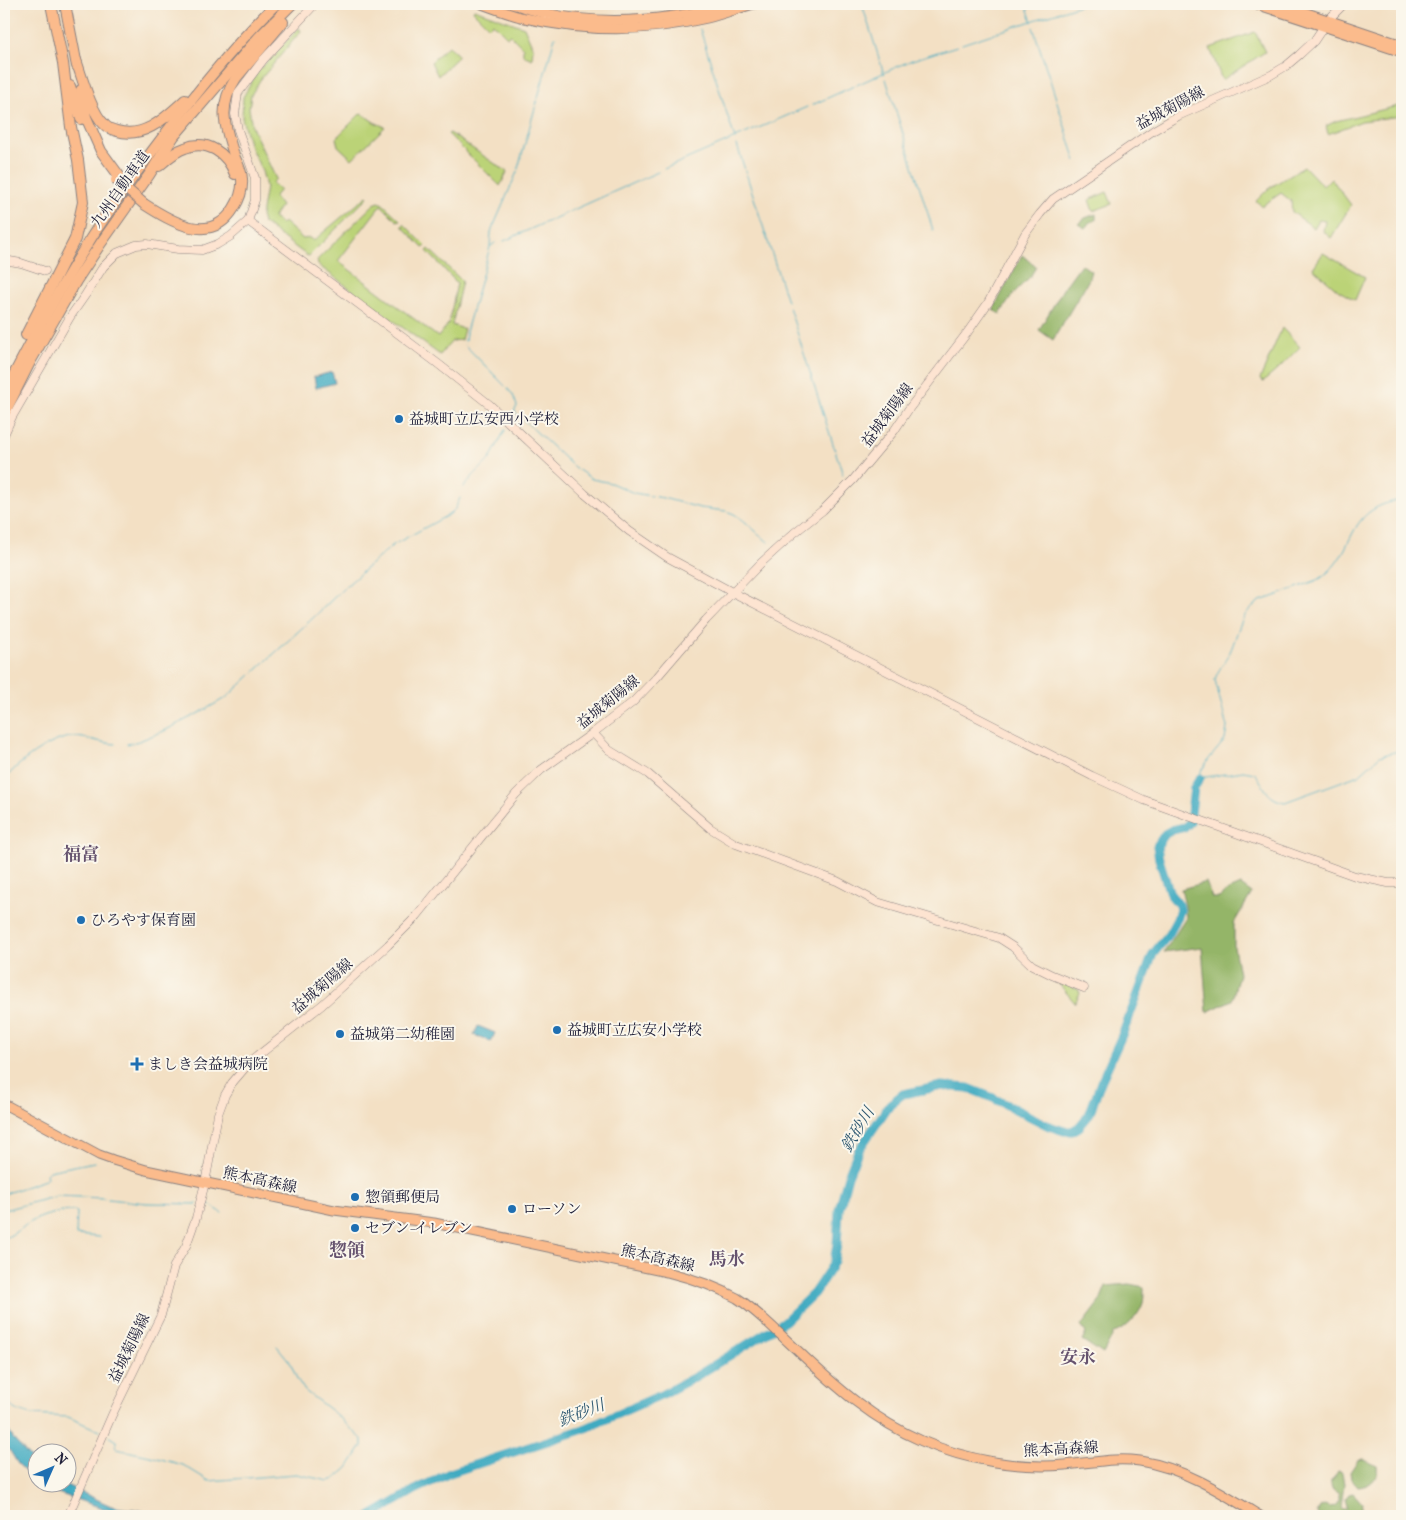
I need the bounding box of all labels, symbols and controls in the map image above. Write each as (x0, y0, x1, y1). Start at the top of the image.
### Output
street label: 益城菊陽線 (1133, 82, 1207, 134)
street label: 九州自動車道 (87, 147, 153, 231)
street label: 益城菊陽線 (857, 380, 917, 450)
place label: 益城町立広安西小学校 (409, 410, 559, 428)
marker: 益城町立広安西小学校 (393, 413, 405, 425)
street label: 益城菊陽線 (573, 671, 643, 733)
district label: 福富 (63, 844, 99, 865)
place label: ひろやす保育園 (91, 911, 196, 929)
marker: ひろやす保育園 (75, 914, 87, 926)
street label: 益城菊陽線 (288, 955, 356, 1017)
place label: 益城町立広安小学校 (567, 1021, 702, 1039)
marker: 益城町立広安小学校 (551, 1024, 563, 1036)
place label: 益城第二幼稚園 (350, 1025, 455, 1043)
marker: 益城第二幼稚園 (334, 1028, 346, 1040)
place label: ましき会益城病院 (148, 1055, 268, 1073)
marker: ましき会益城病院 (130, 1057, 144, 1071)
water label: 鉄砂川 (837, 1102, 879, 1155)
street label: 熊本高森線 (221, 1163, 299, 1197)
place label: 惣領郵便局 (365, 1188, 440, 1206)
marker: 惣領郵便局 (349, 1191, 361, 1203)
place label: ローソン (522, 1200, 581, 1218)
marker: ローソン (506, 1203, 518, 1215)
place label: セブン-イレブン (365, 1219, 473, 1237)
marker: セブン-イレブン (349, 1222, 361, 1234)
district label: 惣領 (329, 1240, 365, 1261)
street label: 熊本高森線 (619, 1241, 697, 1275)
district label: 馬水 (709, 1249, 745, 1270)
street label: 益城菊陽線 (104, 1310, 154, 1386)
district label: 安永 (1060, 1347, 1096, 1368)
water label: 鉄砂川 (555, 1394, 609, 1430)
street label: 熊本高森線 (1023, 1438, 1099, 1460)
north arrow (28, 1442, 78, 1492)
text: N (51, 1449, 71, 1469)

